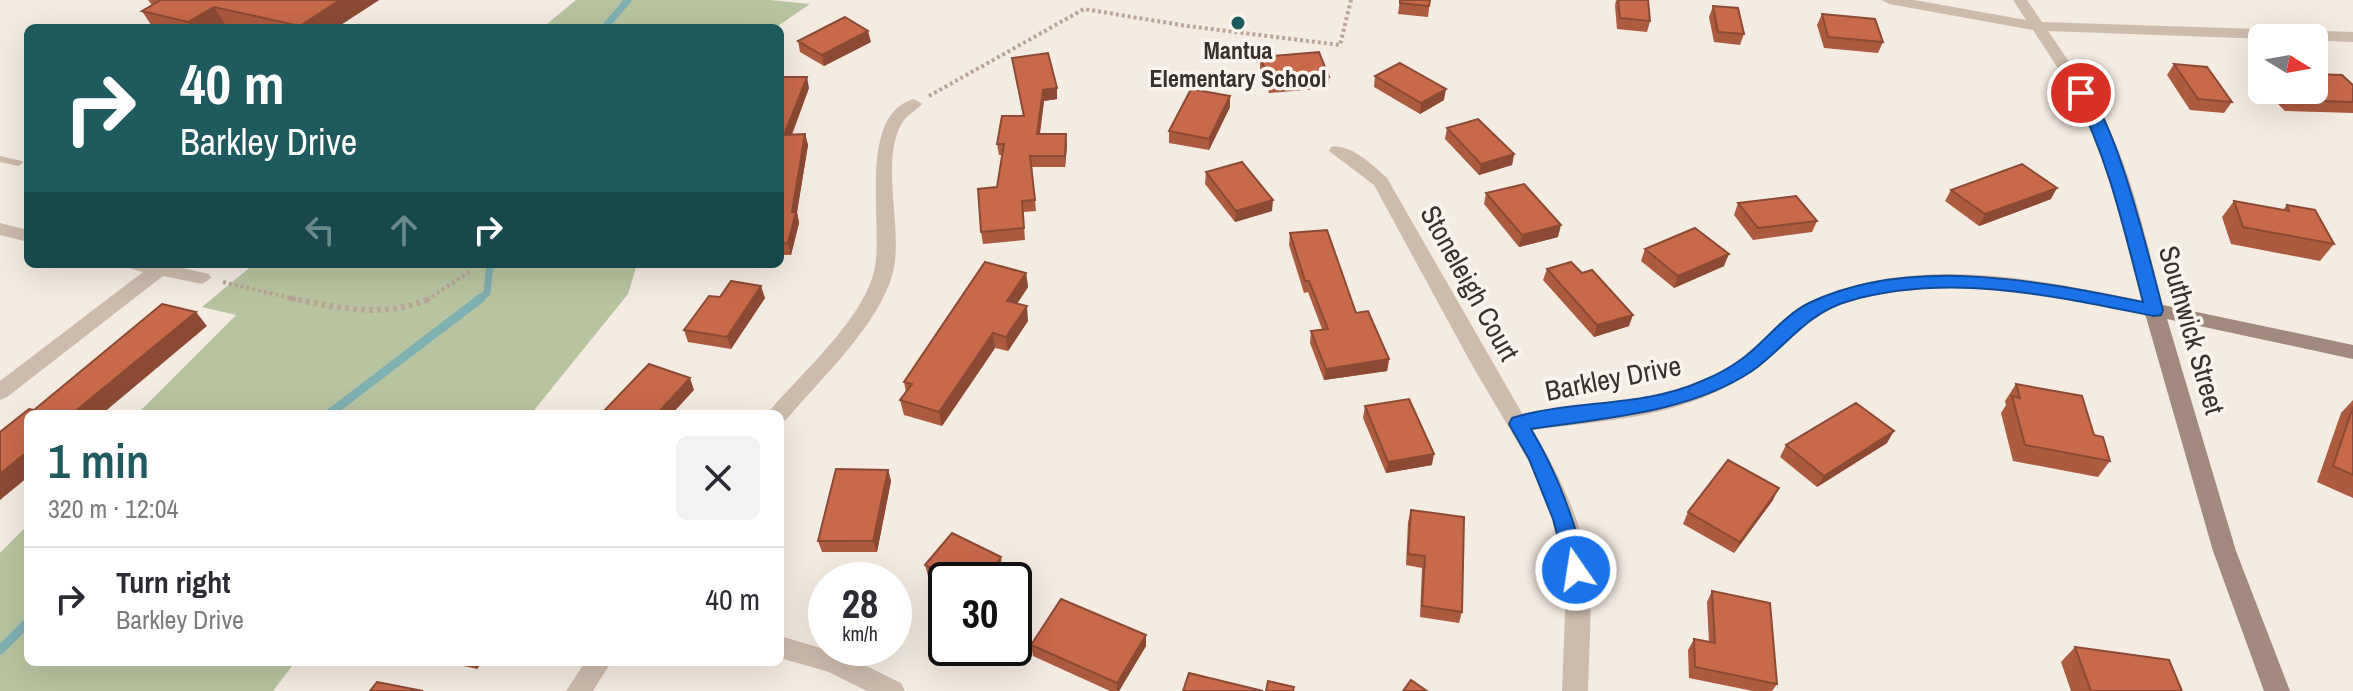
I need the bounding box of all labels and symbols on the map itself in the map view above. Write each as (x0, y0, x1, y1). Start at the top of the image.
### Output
marker: Mantua Elementary School (1229, 14, 1247, 32)
north arrow (2248, 24, 2328, 104)
place label: Mantua Elementary School (1149, 34, 1327, 94)
pin (2047, 59, 2115, 127)
street label: Stoneleigh Court (1412, 198, 1528, 368)
street label: Southwick Street (2150, 241, 2234, 419)
street label: Barkley Drive (1542, 346, 1684, 410)
position arrow (1534, 528, 1618, 612)
speed limit sign: 30 (928, 562, 1032, 666)

